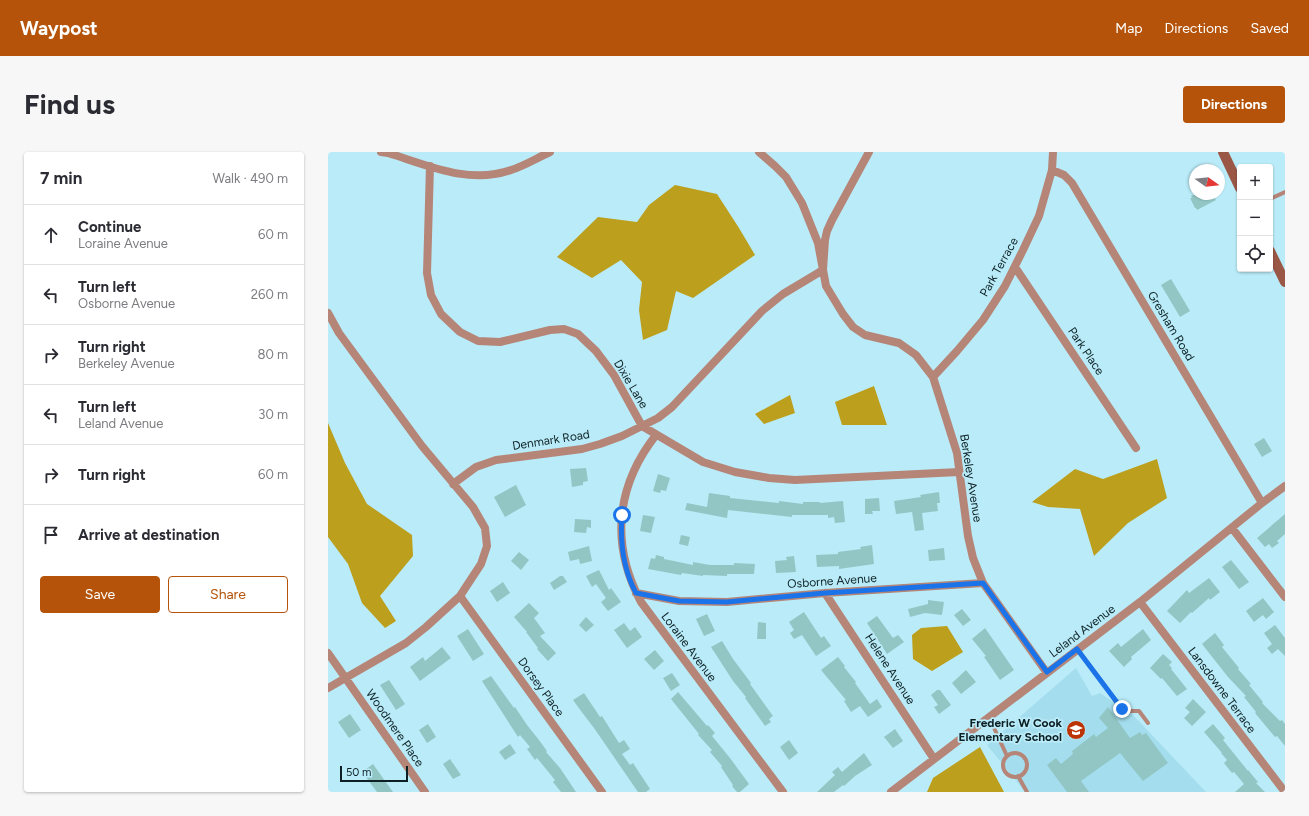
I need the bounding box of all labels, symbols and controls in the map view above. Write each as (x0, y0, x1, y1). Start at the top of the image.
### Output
text: Waypost (20, 17, 98, 40)
text: Map (1115, 20, 1143, 37)
text: Directions (1165, 20, 1228, 37)
text: Saved (1250, 20, 1289, 37)
button: Directions (1183, 86, 1285, 123)
text: Find us (24, 87, 115, 121)
north arrow (1189, 164, 1225, 200)
map controls (1237, 164, 1273, 272)
button: + (1237, 164, 1273, 200)
text: 7 min (40, 168, 82, 188)
text: Walk · 490 m (212, 171, 288, 186)
button: − (1237, 200, 1273, 236)
text: Continue (78, 218, 141, 236)
icon: ahead (40, 224, 62, 246)
text: 60 m (258, 227, 288, 242)
street label: Park Terrace (977, 235, 1021, 299)
text: Loraine Avenue (78, 236, 168, 251)
button: locate (1237, 236, 1273, 272)
text: Turn left (78, 278, 136, 296)
icon: left (40, 284, 62, 306)
text: 260 m (251, 287, 288, 302)
street label: Gresham Road (1145, 289, 1197, 363)
text: Osborne Avenue (78, 296, 175, 311)
street label: Park Place (1065, 324, 1107, 378)
text: Turn right (78, 338, 146, 356)
icon: right (40, 344, 62, 366)
text: 80 m (257, 347, 288, 362)
text: Berkeley Avenue (78, 356, 175, 371)
street label: Dixie Lane (611, 357, 651, 411)
text: Turn left (78, 398, 136, 416)
icon: left (40, 404, 62, 426)
text: 30 m (258, 407, 288, 422)
text: Leland Avenue (78, 416, 163, 431)
street label: Denmark Road (511, 427, 591, 453)
street label: Berkeley Avenue (957, 433, 985, 524)
icon: right (40, 464, 62, 486)
text: Turn right (78, 466, 146, 484)
text: 60 m (258, 467, 288, 482)
route start (613, 506, 631, 524)
icon: arrive (40, 524, 62, 546)
text: Arrive at destination (78, 526, 219, 544)
street label: Osborne Avenue (787, 571, 878, 591)
button: Save (40, 576, 160, 613)
button: Share (168, 576, 288, 613)
street label: Leland Avenue (1046, 601, 1118, 660)
street label: Loraine Avenue (658, 610, 720, 685)
street label: Helene Avenue (862, 631, 918, 707)
street label: Lansdowne Terrace (1185, 644, 1259, 736)
street label: Dorsey Place (515, 655, 567, 719)
street label: Woodmere Place (363, 687, 427, 770)
route end (1113, 700, 1131, 718)
place label: Frederic W Cook Elementary School (958, 716, 1063, 744)
school or university icon: Frederic W Cook Elementary School (1065, 719, 1087, 741)
scale bar (340, 764, 408, 783)
text: 50 m (346, 766, 371, 779)

